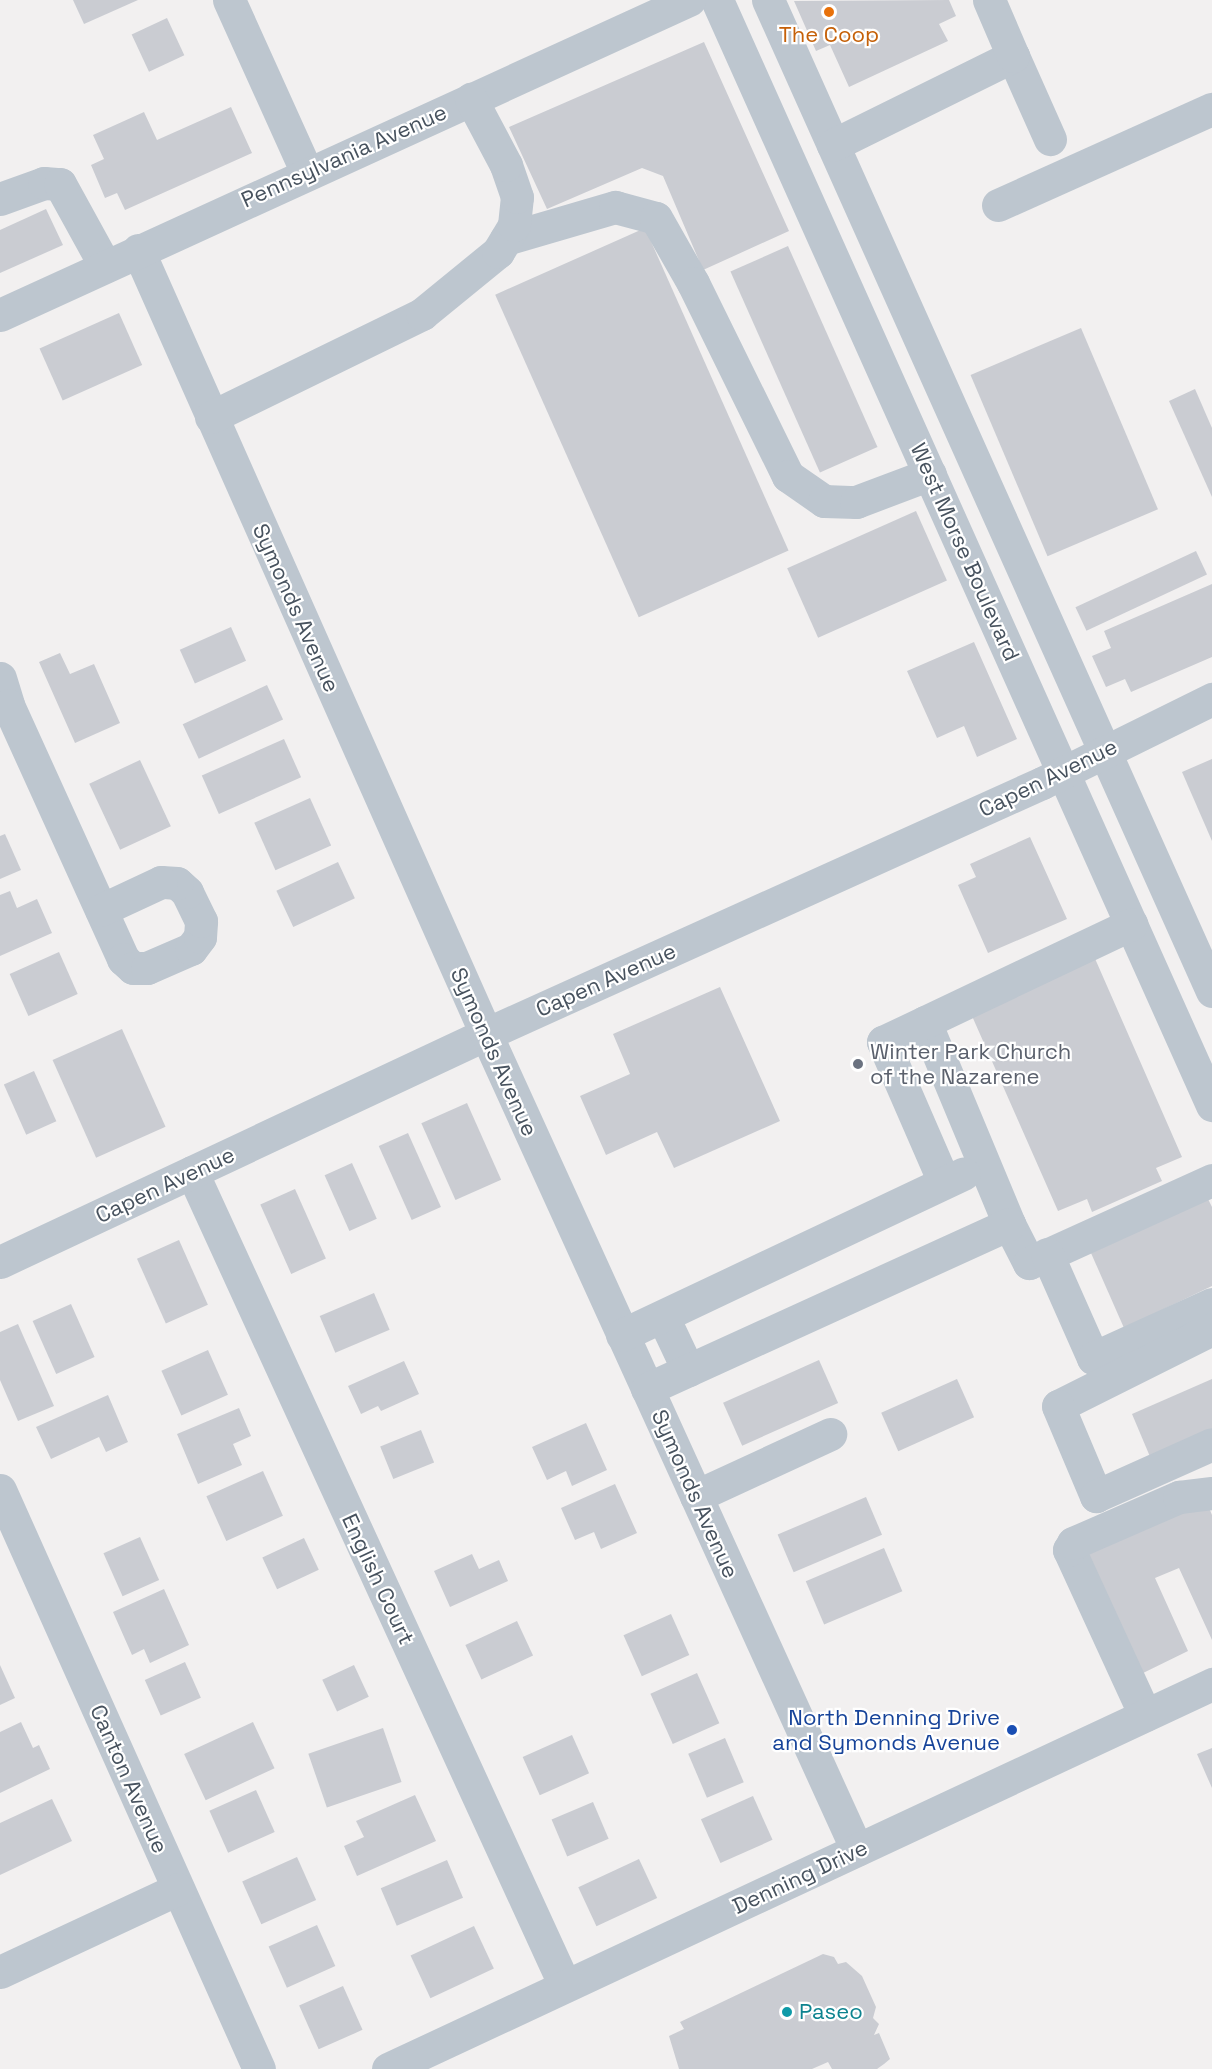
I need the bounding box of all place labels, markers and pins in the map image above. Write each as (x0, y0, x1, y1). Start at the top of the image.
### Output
marker: The Coop (822, 5, 836, 19)
place label: The Coop (779, 22, 879, 48)
place label: Winter Park Church of the Nazarene (870, 1038, 1071, 1090)
marker: Winter Park Church of the Nazarene (851, 1057, 865, 1071)
place label: North Denning Drive and Symonds Avenue (772, 1704, 1000, 1756)
marker: North Denning Drive and Symonds Avenue (1005, 1723, 1019, 1737)
place label: Paseo (799, 1999, 863, 2025)
marker: Paseo (780, 2005, 794, 2019)

